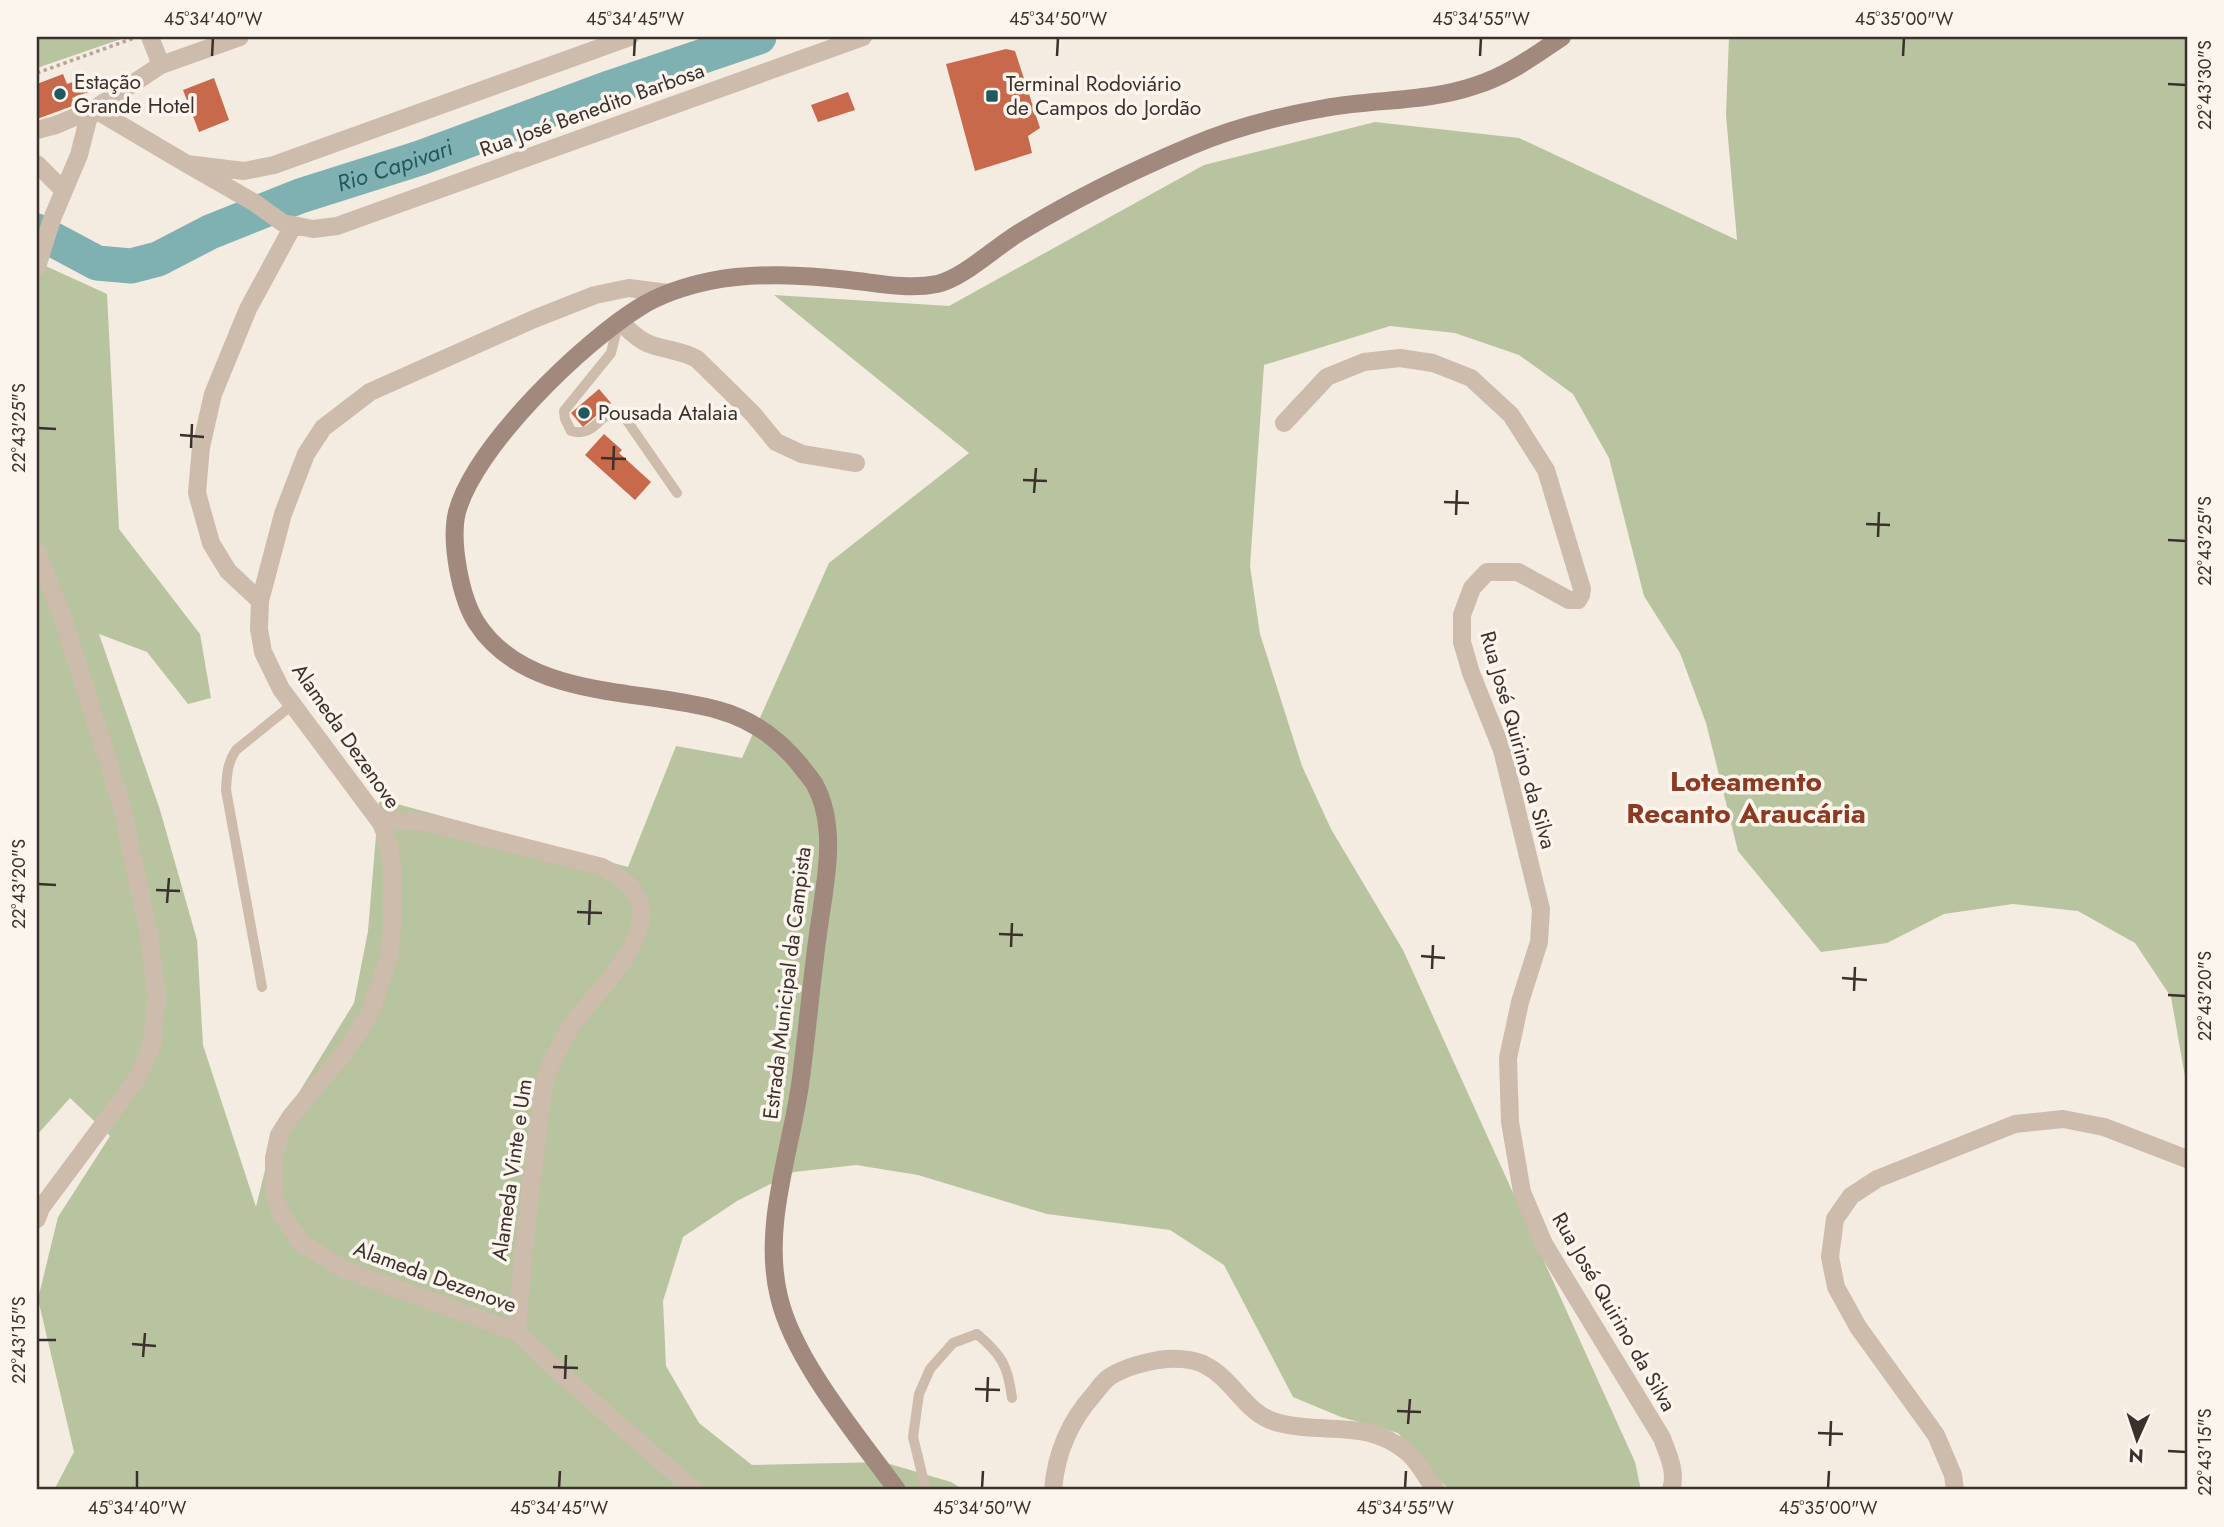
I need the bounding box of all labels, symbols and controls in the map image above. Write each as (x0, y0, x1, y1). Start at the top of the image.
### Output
text: 45°34'40"W (164, 6, 262, 32)
text: 45°34'45"W (586, 6, 684, 32)
text: 45°34'50"W (1009, 6, 1107, 32)
text: 45°34'55"W (1432, 6, 1530, 32)
text: 45°35'00"W (1855, 6, 1953, 32)
text: 22°43'30"S (2192, 40, 2218, 130)
street label: Rua José Benedito Barbosa (476, 55, 708, 165)
place label: Estação Grande Hotel (74, 67, 195, 121)
place label: Terminal Rodoviário de Campos do Jordão (1006, 69, 1201, 123)
marker: Estação Grande Hotel (52, 86, 68, 102)
marker: Terminal Rodoviário de Campos do Jordão (984, 88, 1000, 104)
water label: Rio Capivari (332, 130, 459, 200)
text: 22°43'25"S (6, 383, 32, 473)
place label: Pousada Atalaia (598, 398, 738, 428)
marker: Pousada Atalaia (576, 405, 592, 421)
text: 22°43'25"S (2192, 496, 2218, 586)
street label: Rua José Quirino da Silva (1473, 628, 1563, 852)
street label: Alameda Dezenove (285, 657, 407, 815)
district label: Loteamento Recanto Araucária (1626, 761, 1866, 834)
text: 22°43'20"S (6, 839, 32, 929)
street label: Estrada Municipal da Campista (755, 845, 819, 1121)
text: 22°43'20"S (2192, 951, 2218, 1041)
street label: Alameda Vinte e Um (484, 1077, 540, 1263)
street label: Rua José Quirino da Silva (1545, 1207, 1683, 1417)
street label: Alameda Dezenove (349, 1234, 521, 1320)
text: 22°43'15"S (6, 1296, 32, 1384)
north arrow (2102, 1404, 2172, 1474)
text: 22°43'15"S (2192, 1408, 2218, 1496)
text: N (2128, 1442, 2144, 1469)
text: 45°34'40"W (88, 1495, 186, 1521)
text: 45°34'45"W (510, 1495, 608, 1521)
text: 45°34'50"W (933, 1495, 1031, 1521)
text: 45°34'55"W (1356, 1495, 1454, 1521)
text: 45°35'00"W (1779, 1495, 1877, 1521)

